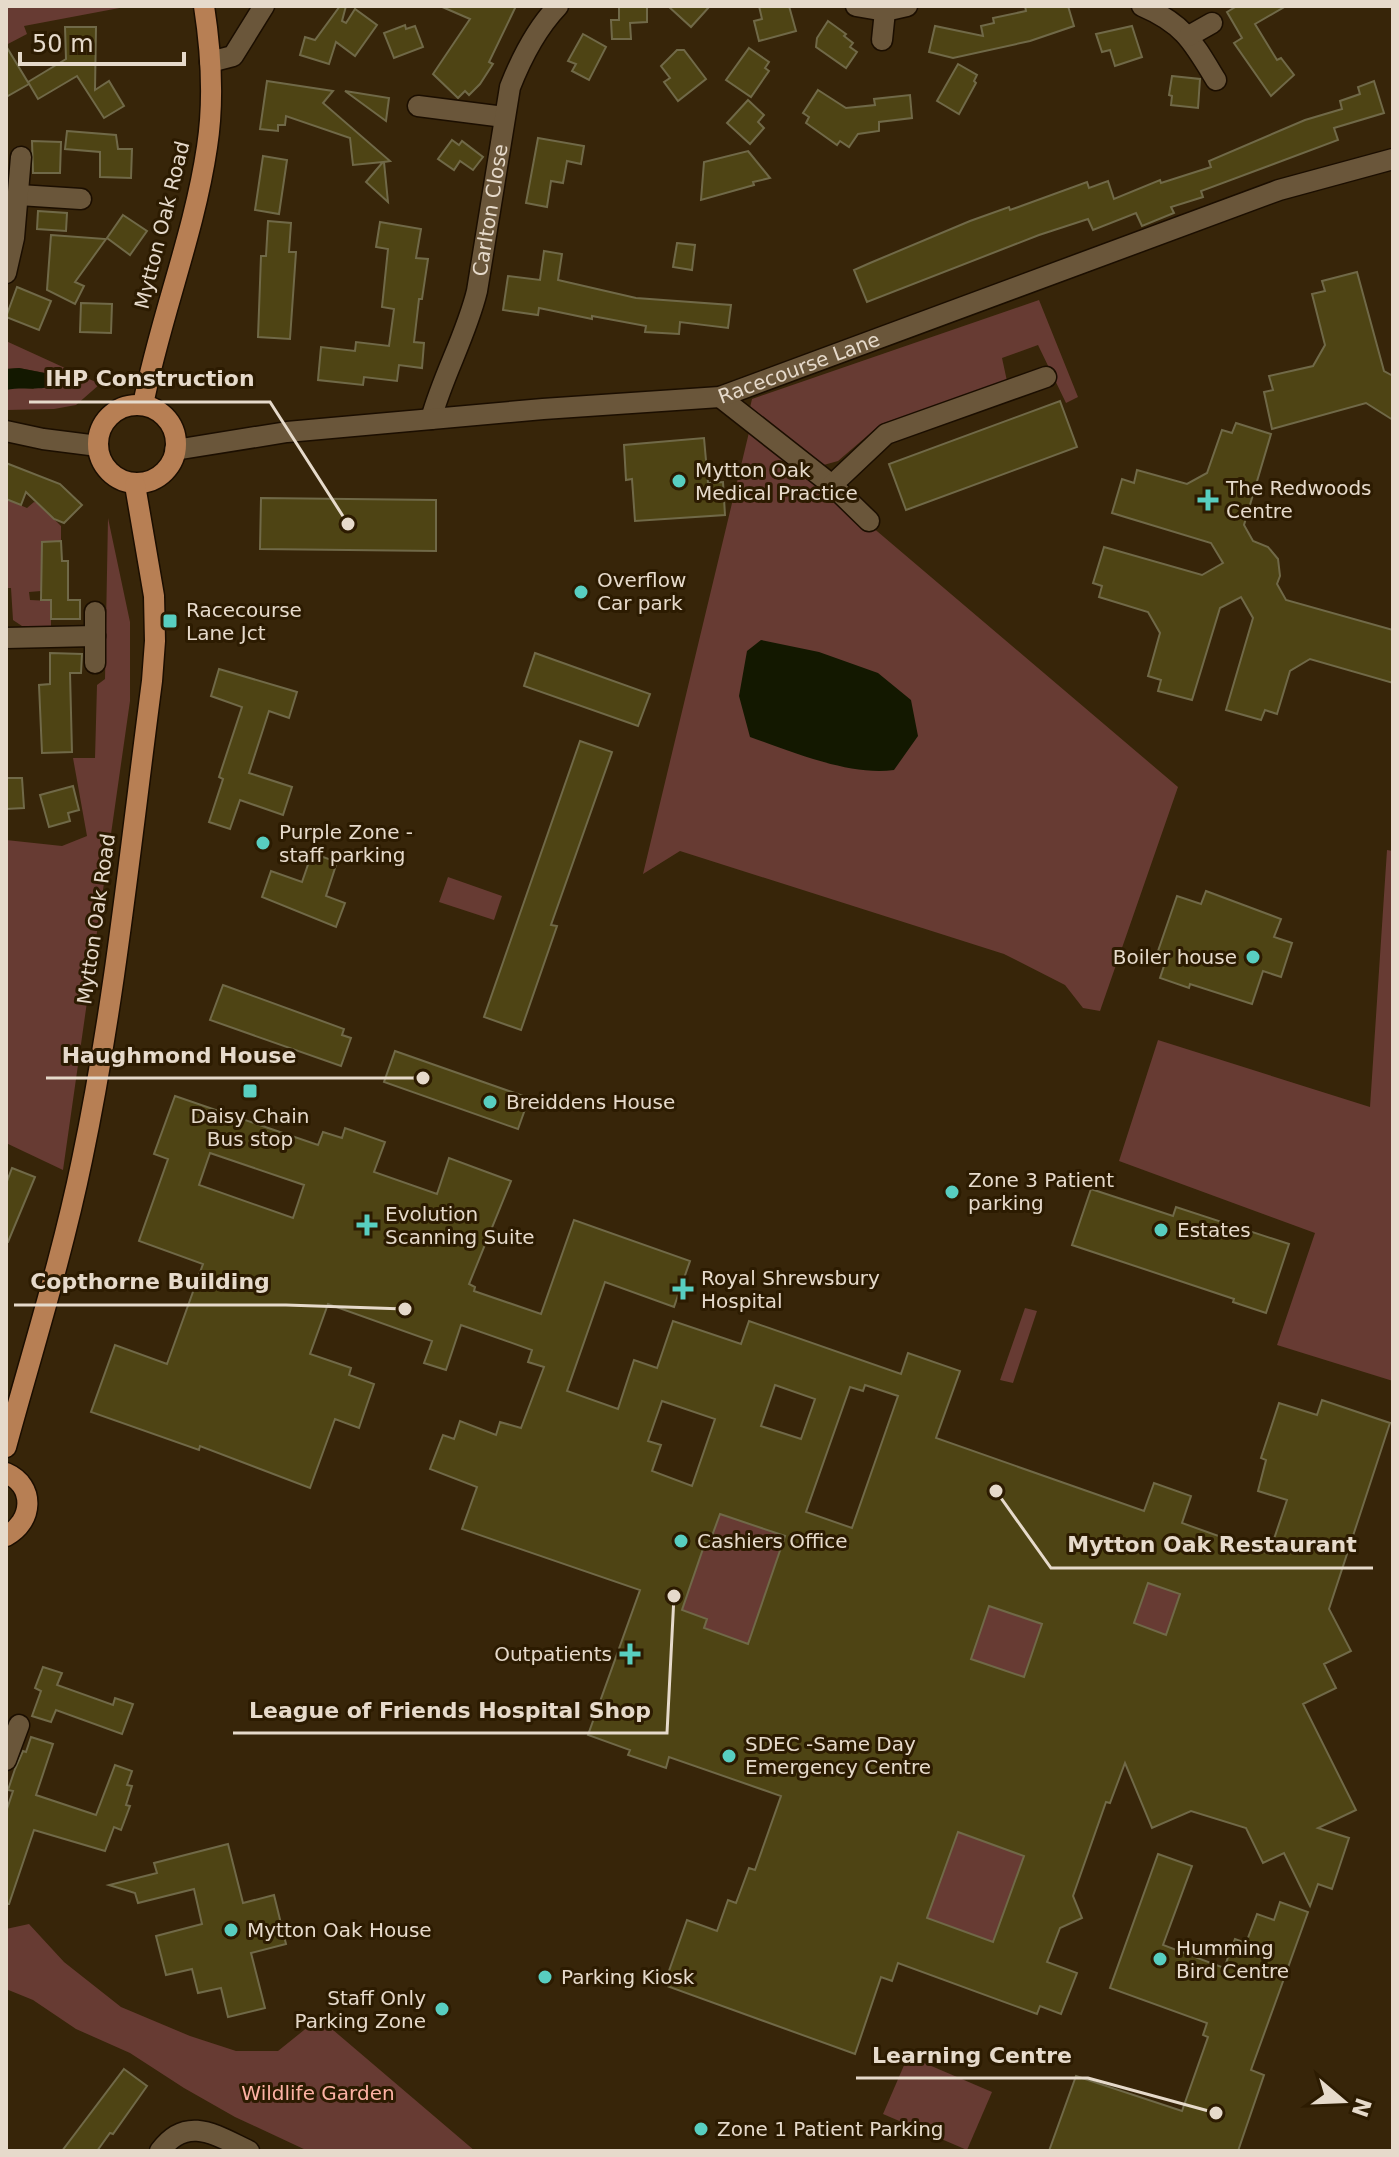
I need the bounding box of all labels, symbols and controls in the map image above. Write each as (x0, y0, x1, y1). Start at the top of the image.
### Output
scale bar (20, 16, 184, 66)
text: 50 m (32, 30, 94, 58)
street label: Mytton Oak Road (130, 139, 194, 311)
street label: Carlton Close (468, 142, 513, 278)
street label: Racecourse Lane (715, 327, 883, 409)
callout: IHP Construction (29, 356, 270, 402)
text: IHP Construction (45, 366, 255, 391)
place label: Mytton Oak Medical Practice (695, 458, 858, 505)
marker: Mytton Oak Medical Practice (670, 472, 688, 490)
place label: The Redwoods Centre (1225, 476, 1372, 523)
marker: The Redwoods Centre (1197, 489, 1219, 511)
place label: Overflow Car park (597, 568, 686, 615)
marker: Overflow Car park (572, 583, 590, 601)
place label: Racecourse Lane Jct (186, 598, 302, 645)
marker: Racecourse Lane Jct (161, 612, 179, 630)
place label: Purple Zone - staff parking (279, 820, 413, 867)
street label: Mytton Oak Road (72, 832, 120, 1006)
marker: Purple Zone - staff parking (254, 834, 272, 852)
place label: Boiler house (1113, 945, 1237, 969)
marker: Boiler house (1244, 948, 1262, 966)
callout: Haughmond House (46, 1032, 313, 1078)
text: Haughmond House (62, 1043, 296, 1068)
marker: Daisy Chain Bus stop (241, 1082, 259, 1100)
place label: Breiddens House (506, 1090, 675, 1114)
marker: Breiddens House (481, 1093, 499, 1111)
place label: Daisy Chain Bus stop (191, 1104, 309, 1151)
place label: Zone 3 Patient parking (968, 1168, 1114, 1215)
marker: Zone 3 Patient parking (943, 1183, 961, 1201)
place label: Evolution Scanning Suite (385, 1202, 535, 1249)
marker: Evolution Scanning Suite (356, 1214, 378, 1236)
place label: Estates (1177, 1218, 1251, 1242)
marker: Estates (1152, 1221, 1170, 1239)
callout: Copthorne Building (14, 1259, 286, 1305)
place label: Royal Shrewsbury Hospital (701, 1266, 880, 1313)
text: Copthorne Building (30, 1269, 270, 1294)
marker: Royal Shrewsbury Hospital (672, 1278, 694, 1300)
callout: Mytton Oak Restaurant (1051, 1522, 1373, 1568)
place label: Cashiers Office (697, 1529, 848, 1553)
marker: Cashiers Office (672, 1532, 690, 1550)
text: Mytton Oak Restaurant (1067, 1532, 1357, 1557)
place label: Outpatients (494, 1642, 612, 1666)
marker: Outpatients (619, 1643, 641, 1665)
callout: League of Friends Hospital Shop (233, 1687, 667, 1733)
text: League of Friends Hospital Shop (249, 1698, 651, 1723)
place label: SDEC -Same Day Emergency Centre (745, 1732, 931, 1779)
marker: SDEC -Same Day Emergency Centre (720, 1747, 738, 1765)
place label: Mytton Oak House (247, 1918, 432, 1942)
marker: Mytton Oak House (222, 1921, 240, 1939)
place label: Humming Bird Centre (1176, 1936, 1289, 1983)
marker: Humming Bird Centre (1151, 1950, 1169, 1968)
place label: Parking Kiosk (561, 1965, 695, 1989)
marker: Parking Kiosk (536, 1968, 554, 1986)
place label: Staff Only Parking Zone (295, 1986, 426, 2033)
marker: Staff Only Parking Zone (433, 2000, 451, 2018)
callout: Learning Centre (856, 2032, 1088, 2078)
text: Learning Centre (872, 2043, 1072, 2068)
north arrow (1303, 2061, 1383, 2141)
park label: Wildlife Garden (241, 2081, 395, 2105)
text: N (1347, 2095, 1376, 2120)
place label: Zone 1 Patient Parking (717, 2117, 944, 2141)
marker: Zone 1 Patient Parking (692, 2120, 710, 2138)

